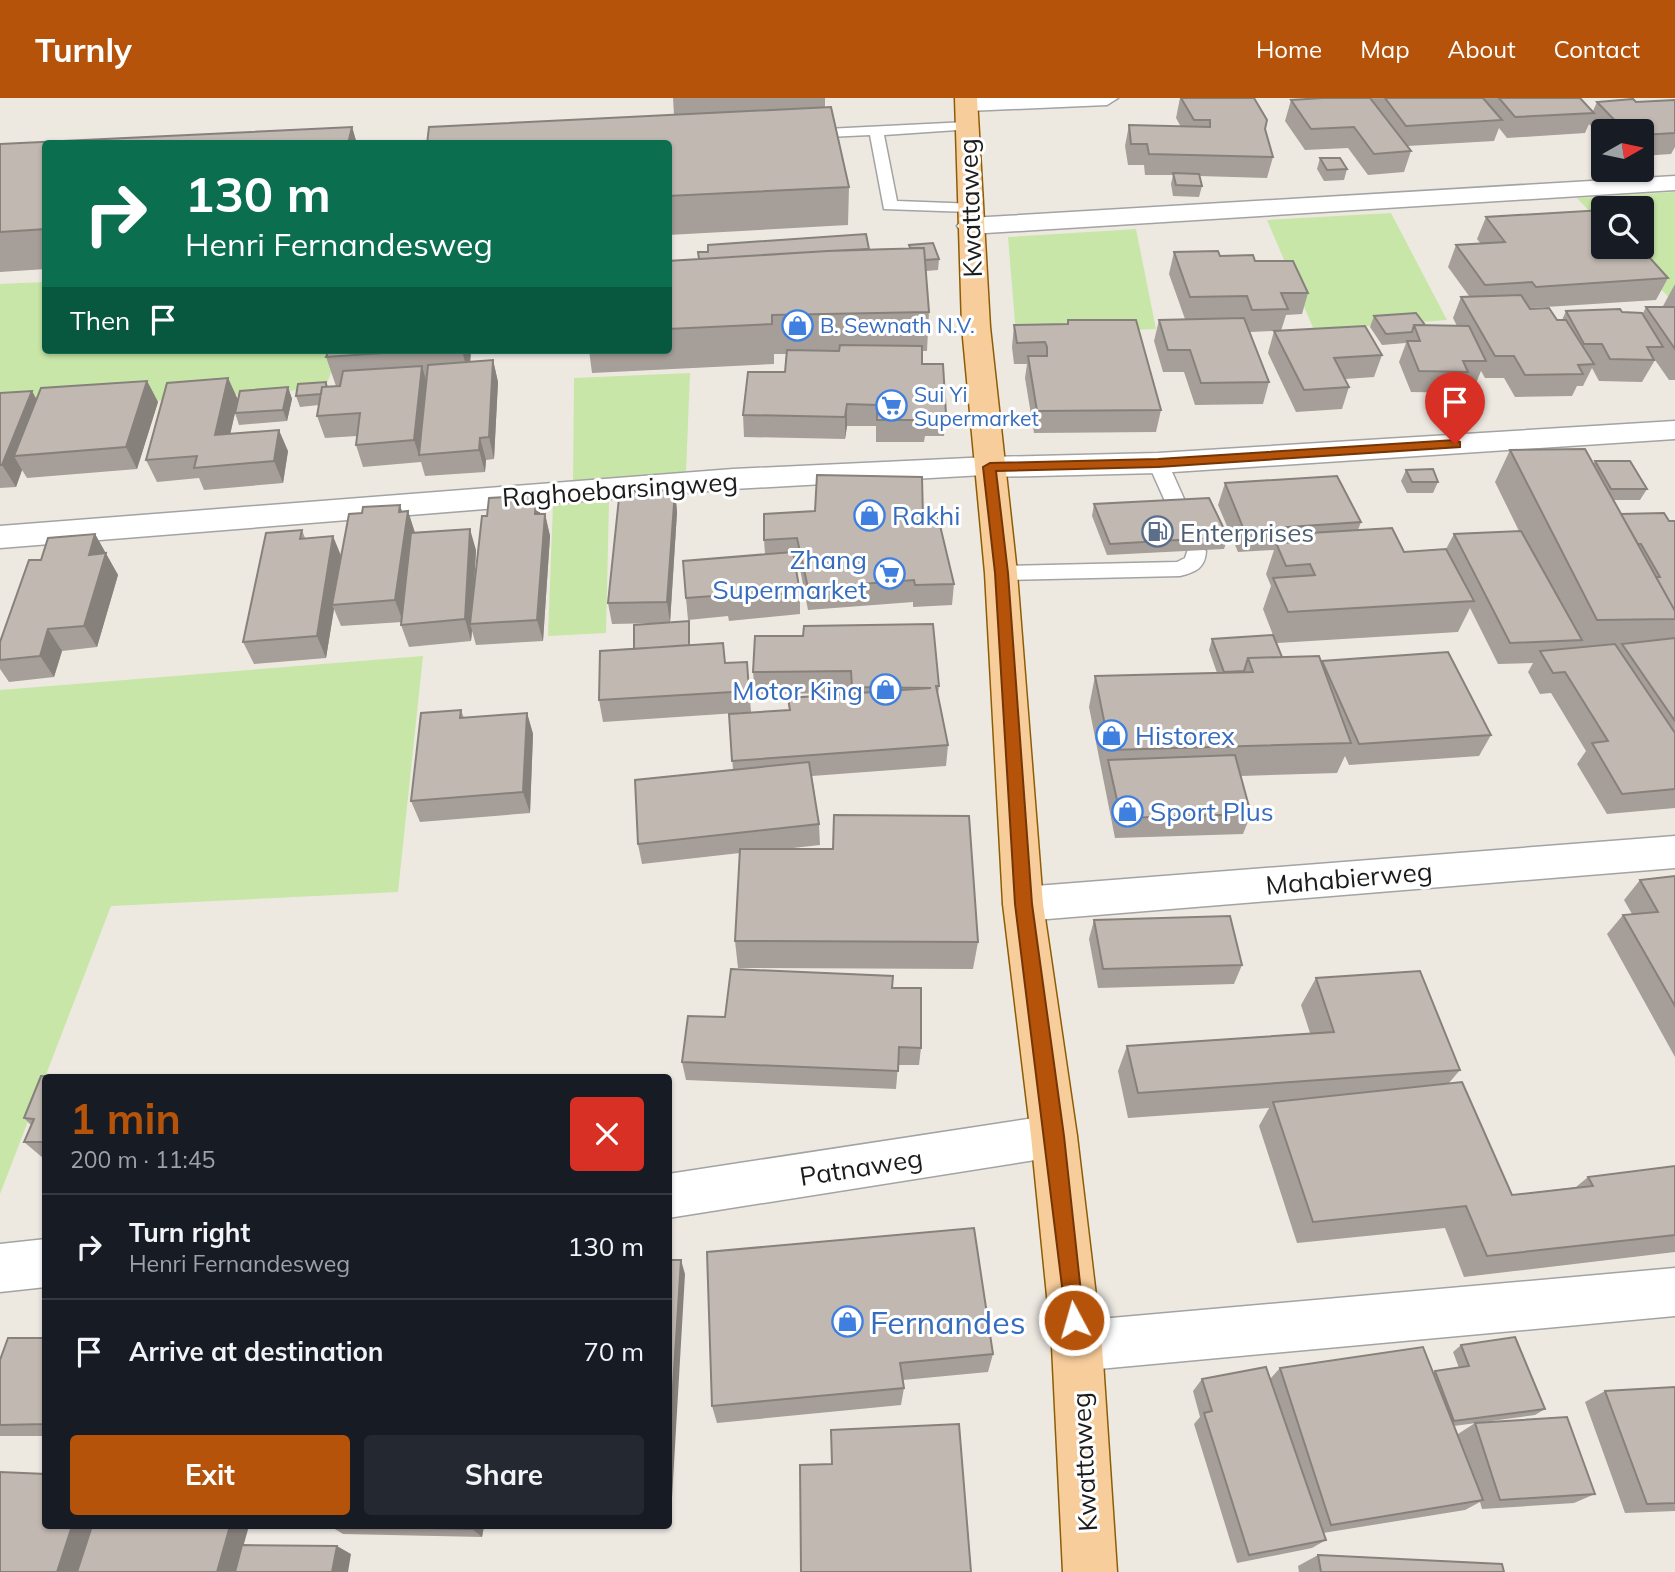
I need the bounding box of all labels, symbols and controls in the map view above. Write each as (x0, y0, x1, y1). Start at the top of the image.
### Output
text: Turnly (35, 29, 132, 70)
text: Home (1256, 34, 1322, 64)
text: Map (1360, 34, 1410, 64)
text: About (1448, 34, 1516, 64)
text: Contact (1554, 34, 1640, 64)
north arrow (1591, 119, 1654, 182)
map controls (1591, 119, 1654, 259)
street label: Kwattaweg (951, 138, 989, 278)
text: 130 m (185, 163, 331, 224)
icon: right (70, 168, 161, 259)
button: search (1591, 196, 1654, 259)
text: Henri Fernandesweg (185, 224, 493, 264)
icon: arrive (144, 301, 182, 339)
text: Then (70, 304, 130, 337)
shop icon: B. Sewnath N.V. (780, 308, 814, 342)
place label: B. Sewnath N.V. (820, 312, 975, 338)
pin (1425, 372, 1485, 444)
place label: Sui Yi Supermarket (914, 381, 1039, 431)
icon: arrive (1436, 383, 1474, 421)
supermarket icon: Sui Yi Supermarket (874, 389, 908, 423)
street label: Raghoebarsingweg (501, 464, 739, 514)
shop icon: Rakhi (852, 498, 886, 532)
place label: Rakhi (892, 499, 960, 532)
fuel station icon: Enterprises (1140, 515, 1174, 549)
place label: Enterprises (1180, 516, 1314, 549)
place label: Zhang Supermarket (712, 543, 867, 606)
supermarket icon: Zhang Supermarket (873, 557, 907, 591)
shop icon: Motor King (869, 673, 903, 707)
place label: Motor King (732, 674, 863, 707)
shop icon: Historex (1095, 718, 1129, 752)
place label: Historex (1135, 719, 1235, 752)
shop icon: Sport Plus (1110, 794, 1144, 828)
place label: Sport Plus (1150, 795, 1274, 828)
street label: Mahabierweg (1264, 854, 1434, 902)
text: 1 min (70, 1092, 181, 1145)
button: close (570, 1097, 644, 1171)
street label: Patnaweg (797, 1141, 925, 1193)
text: 200 m · 11:45 (70, 1145, 215, 1174)
text: Turn right (129, 1216, 250, 1249)
icon: right (70, 1228, 108, 1266)
text: 130 m (568, 1230, 644, 1263)
text: Henri Fernandesweg (129, 1249, 350, 1278)
position arrow (1037, 1283, 1111, 1357)
place label: Fernandes (870, 1302, 1026, 1342)
shop icon: Fernandes (830, 1305, 864, 1339)
icon: arrive (70, 1333, 108, 1371)
text: Arrive at destination (129, 1335, 384, 1368)
text: 70 m (583, 1335, 644, 1368)
street label: Kwattaweg (1064, 1392, 1104, 1532)
button: Exit (70, 1435, 350, 1515)
button: Share (364, 1435, 644, 1515)

